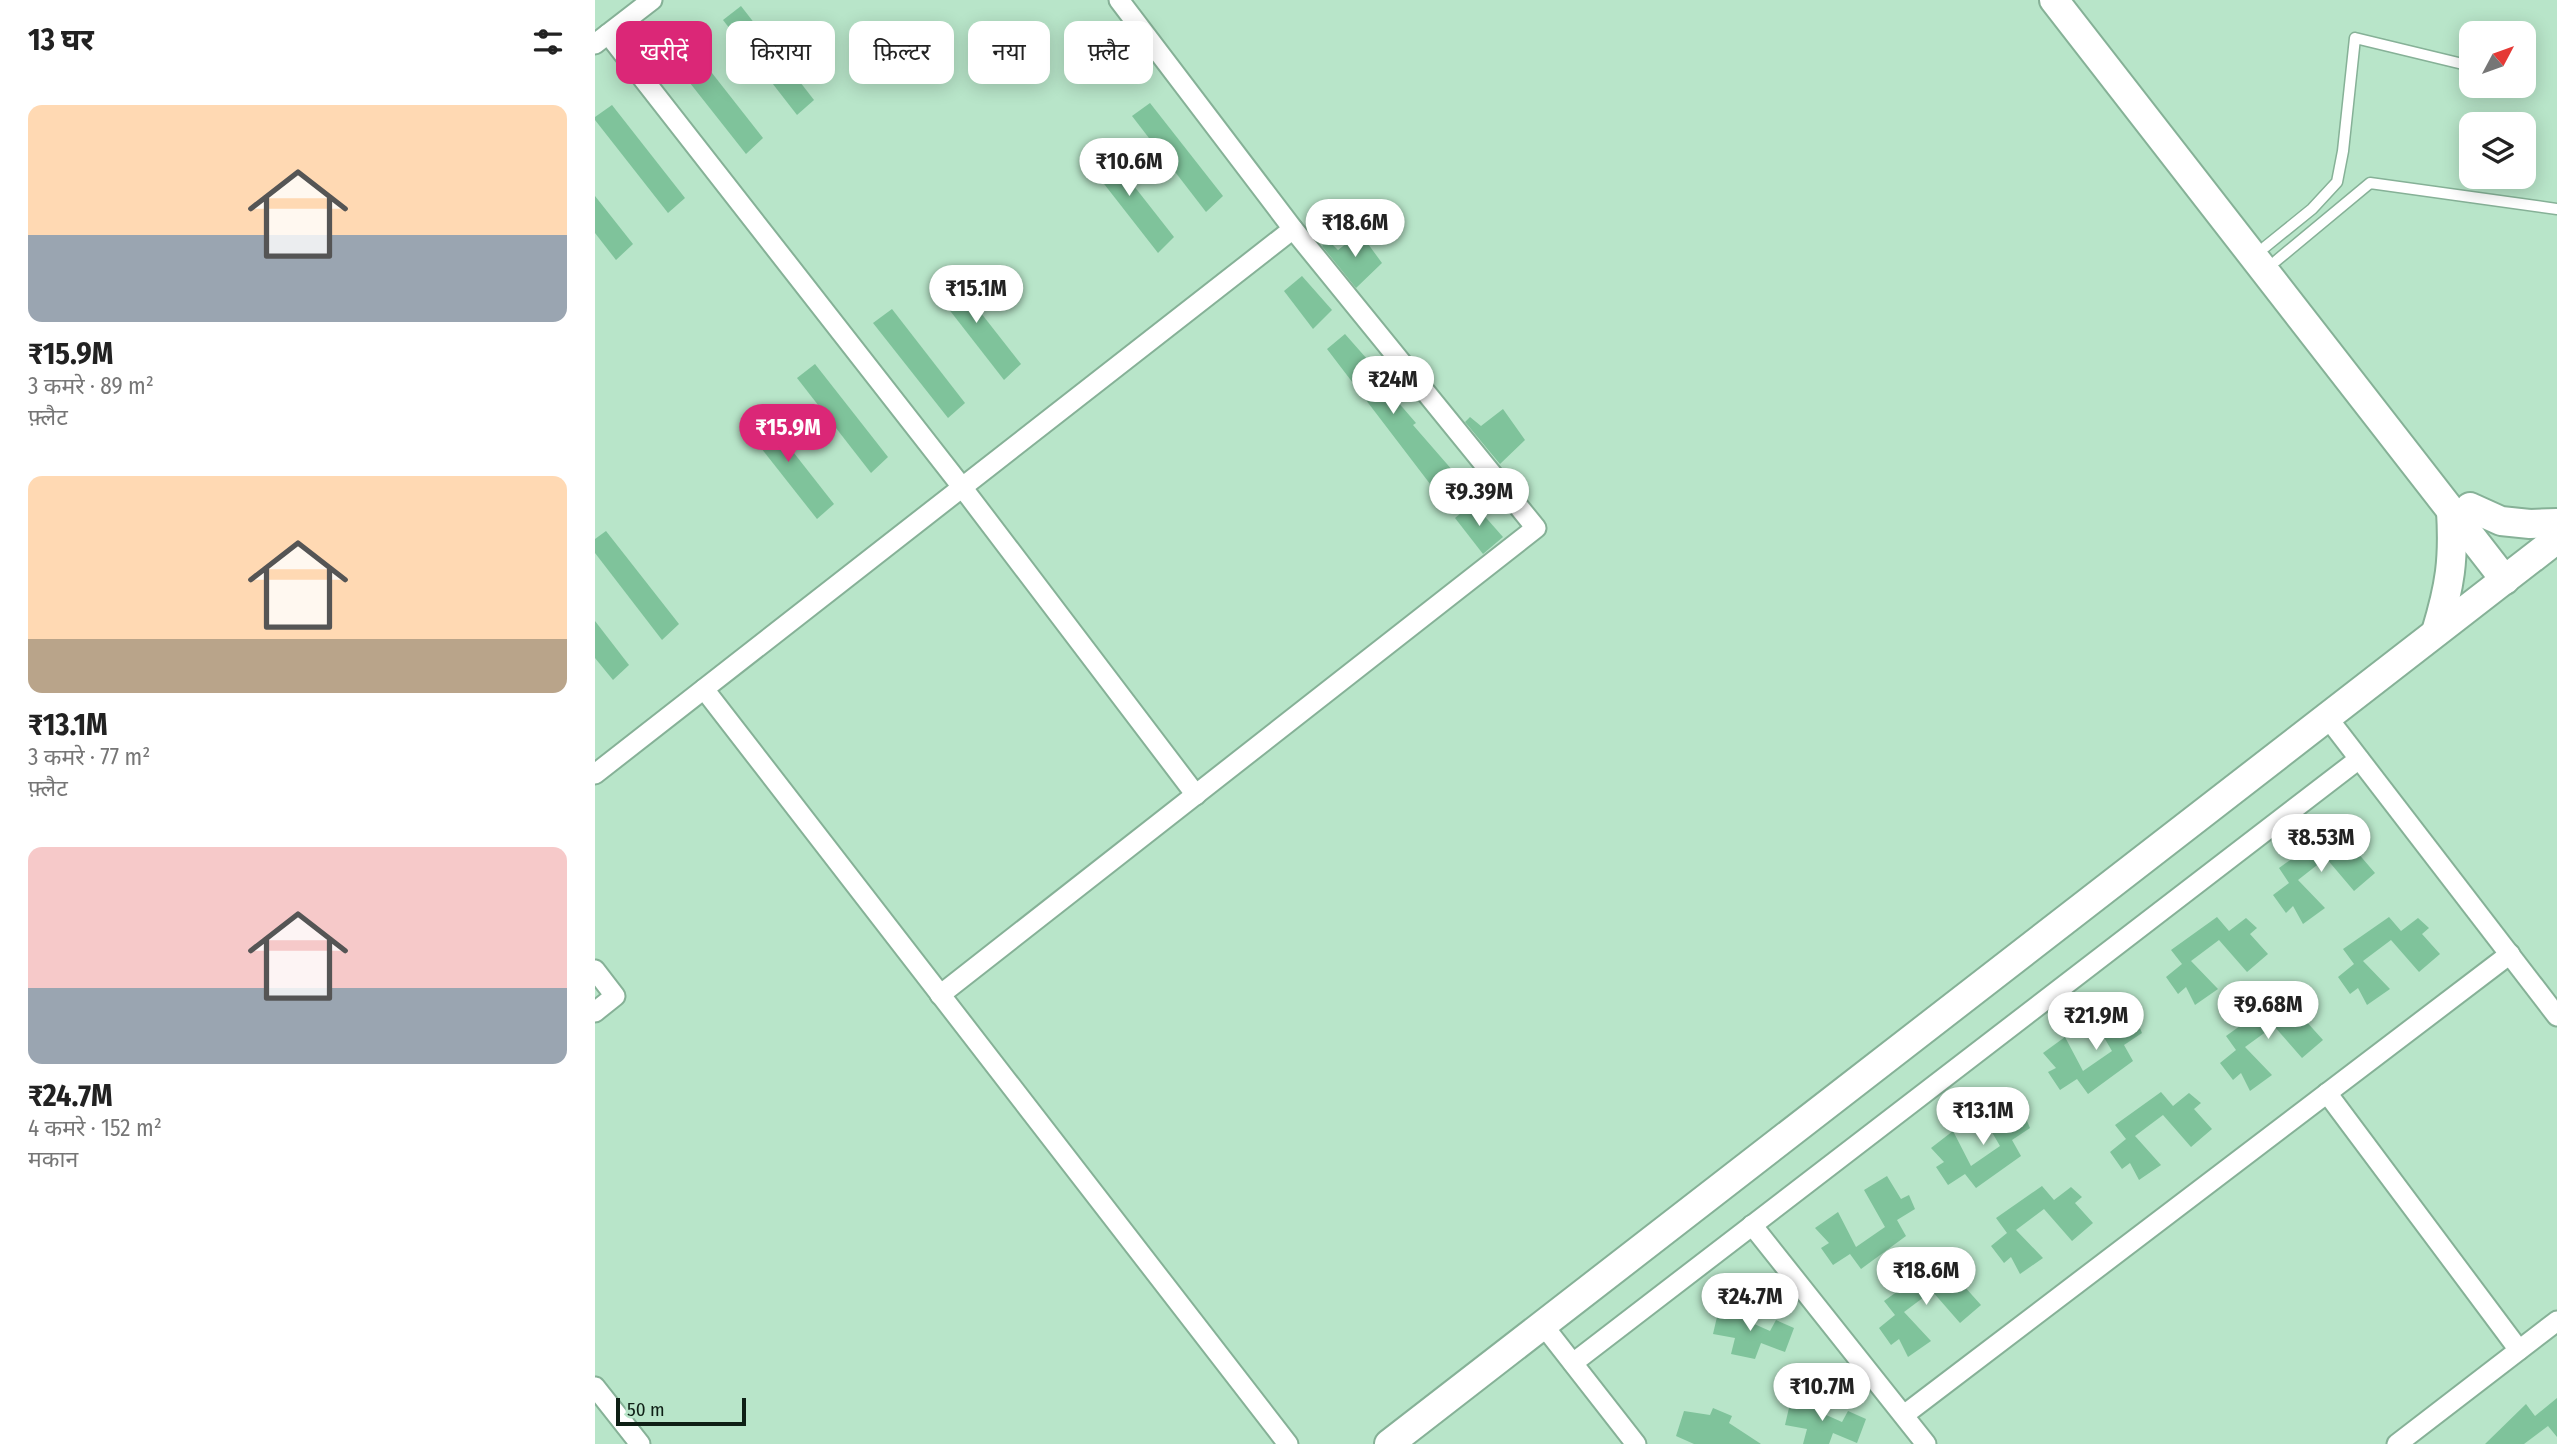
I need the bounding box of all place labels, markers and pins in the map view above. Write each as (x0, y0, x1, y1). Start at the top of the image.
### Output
pin: ₹10.6M (1072, 138, 1186, 198)
pin: ₹18.6M (1298, 200, 1412, 259)
pin: ₹15.1M (919, 266, 1033, 325)
pin: ₹24M (1352, 356, 1434, 416)
pin: ₹15.9M (731, 405, 845, 464)
pin: ₹9.39M (1422, 468, 1536, 528)
pin: ₹8.53M (2264, 814, 2378, 874)
pin: ₹9.68M (2211, 982, 2325, 1041)
pin: ₹21.9M (2039, 992, 2153, 1052)
pin: ₹13.1M (1926, 1088, 2040, 1147)
pin: ₹18.6M (1869, 1248, 1983, 1307)
pin: ₹24.7M (1693, 1274, 1807, 1333)
pin: ₹10.7M (1765, 1364, 1879, 1423)

